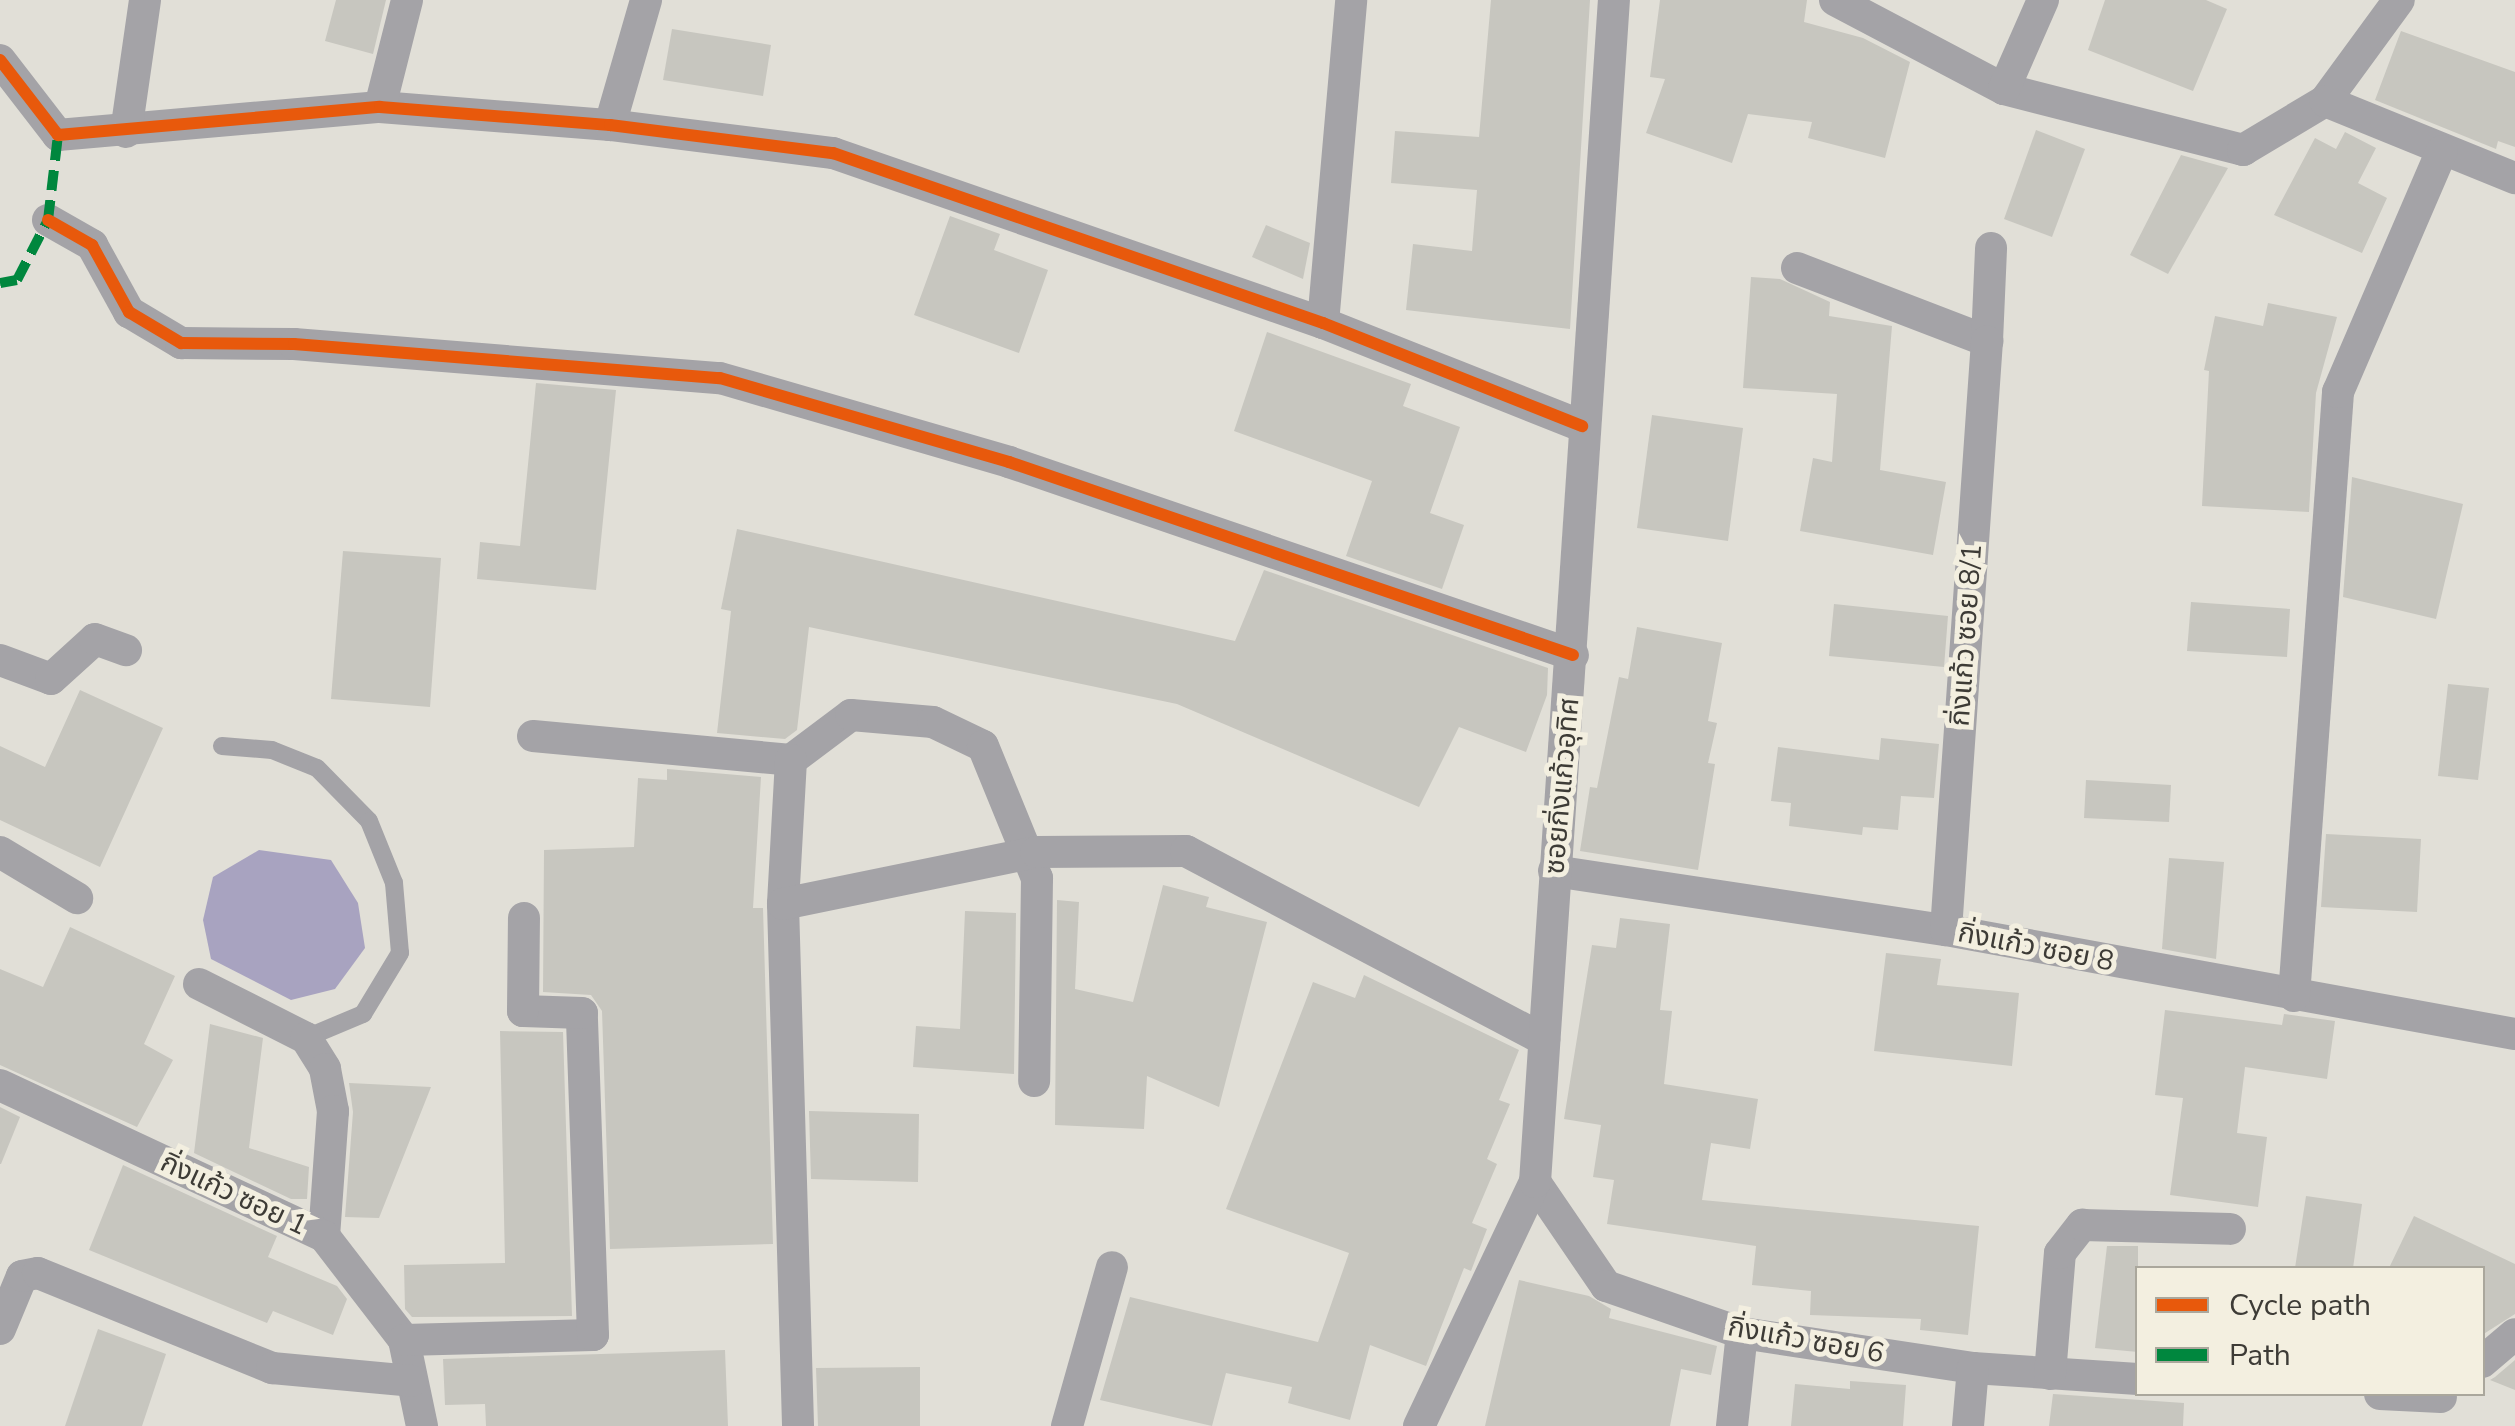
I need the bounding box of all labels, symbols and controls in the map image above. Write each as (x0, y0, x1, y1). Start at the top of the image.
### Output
street label: กิ่งแก้ว ซอย 8/1 (1943, 543, 1989, 727)
street label: ซอยกิ่งแก้วอุทิศ (1538, 696, 1586, 876)
street label: กิ่งแก้ว ซอย 8 (1955, 915, 2117, 979)
street label: กิ่งแก้ว ซอย 1 (155, 1145, 313, 1243)
legend (2135, 1266, 2485, 1396)
text: Cycle path (2229, 1285, 2371, 1326)
street label: กิ่งแก้ว ซอย 6 (1725, 1310, 1887, 1370)
text: Path (2229, 1335, 2291, 1376)

